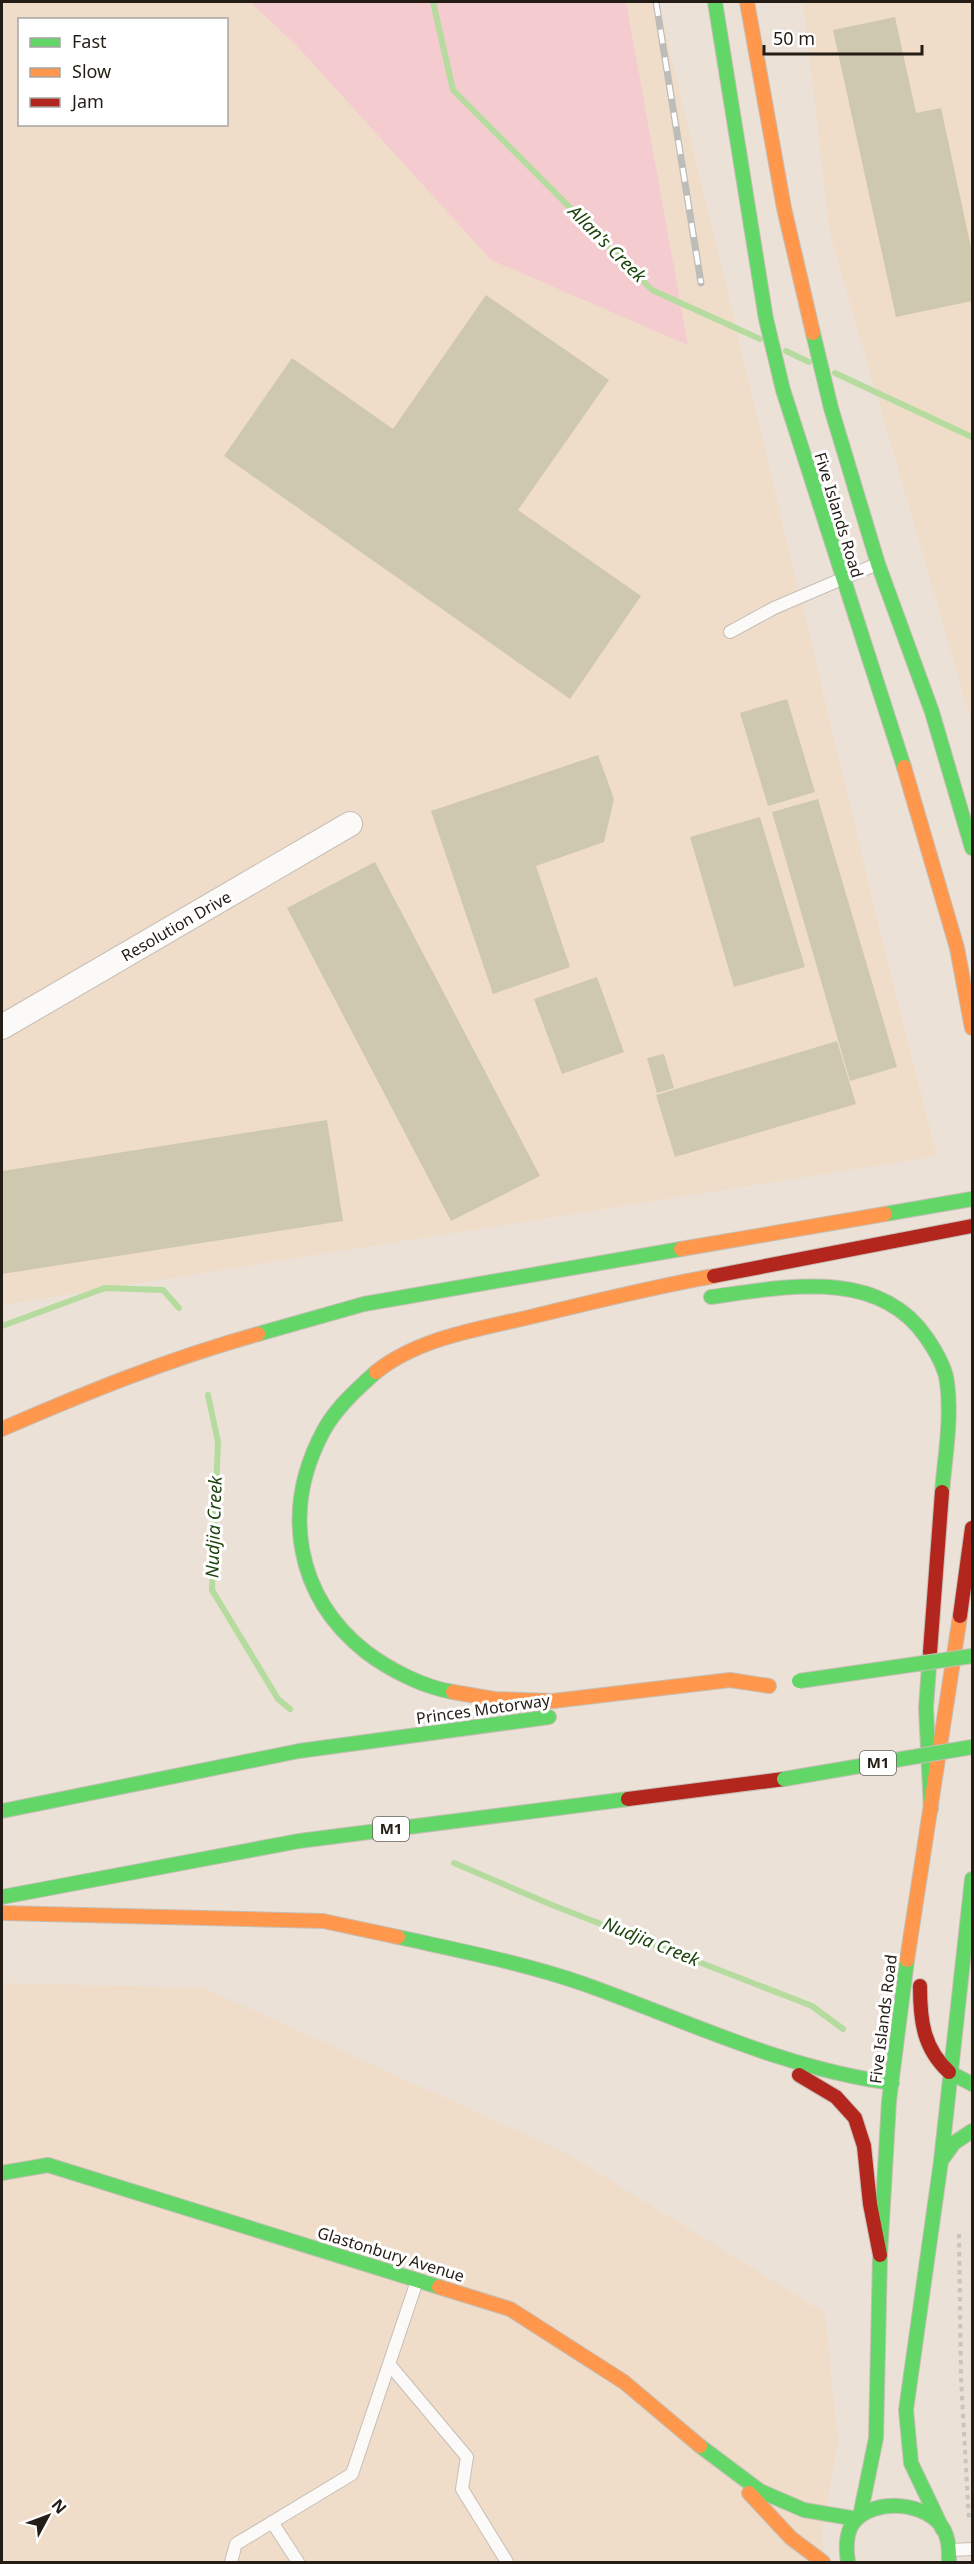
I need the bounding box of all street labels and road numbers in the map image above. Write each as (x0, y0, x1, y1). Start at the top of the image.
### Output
street label: Five Islands Road (809, 450, 869, 580)
street label: Resolution Drive (117, 886, 235, 966)
street label: Princes Motorway (415, 1689, 552, 1729)
road number: M1 (860, 1751, 896, 1775)
road number: M1 (373, 1817, 409, 1841)
street label: Five Islands Road (864, 1953, 902, 2085)
street label: Glastonbury Avenue (315, 2221, 467, 2287)

